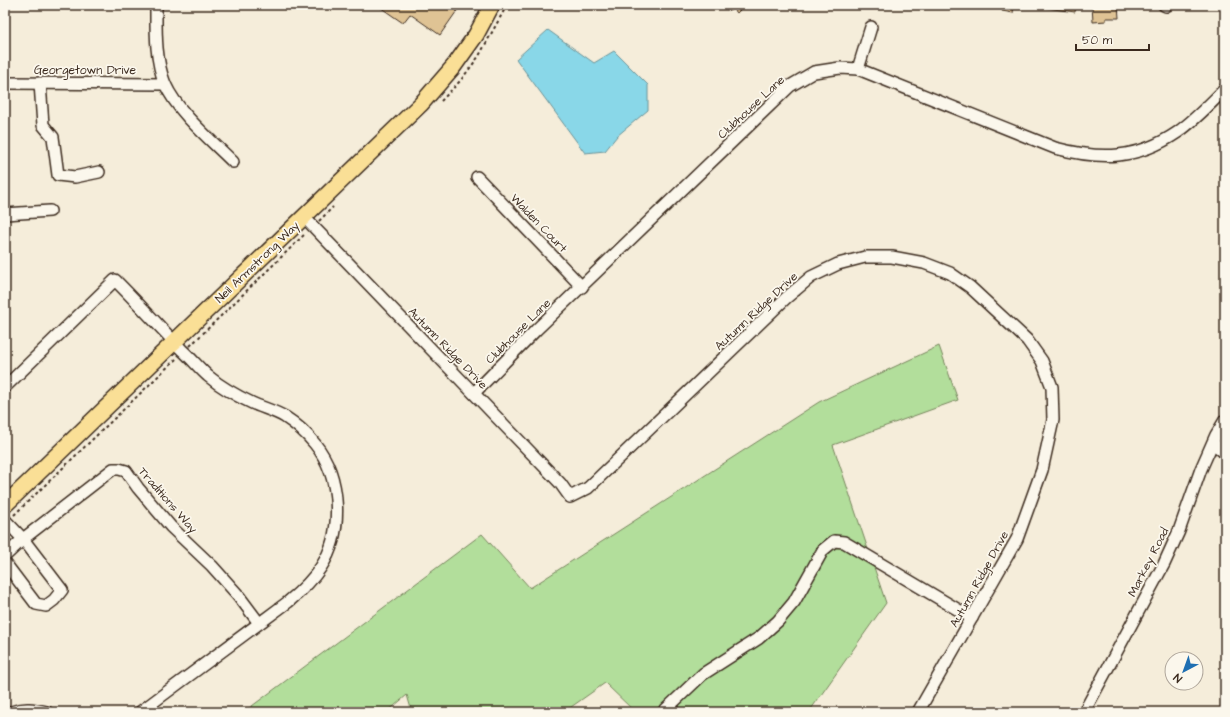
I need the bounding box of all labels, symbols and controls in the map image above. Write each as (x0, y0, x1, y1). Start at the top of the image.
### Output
scale bar (1076, 26, 1149, 52)
text: 50 m (1082, 32, 1113, 49)
street label: Georgetown Drive (34, 62, 136, 80)
street label: Clubhouse Lane (714, 71, 789, 143)
street label: Walden Court (506, 190, 571, 257)
street label: Neil Armstrong Way (211, 217, 304, 308)
street label: Autumn Ridge Drive (711, 268, 803, 355)
street label: Clubhouse Lane (482, 295, 555, 368)
street label: Autumn Ridge Drive (403, 304, 492, 394)
street label: Traditions Way (133, 464, 201, 538)
street label: Markey Road (1124, 525, 1174, 600)
street label: Autumn Ridge Drive (946, 528, 1014, 631)
north arrow (1164, 651, 1204, 691)
text: N (1170, 670, 1185, 686)

